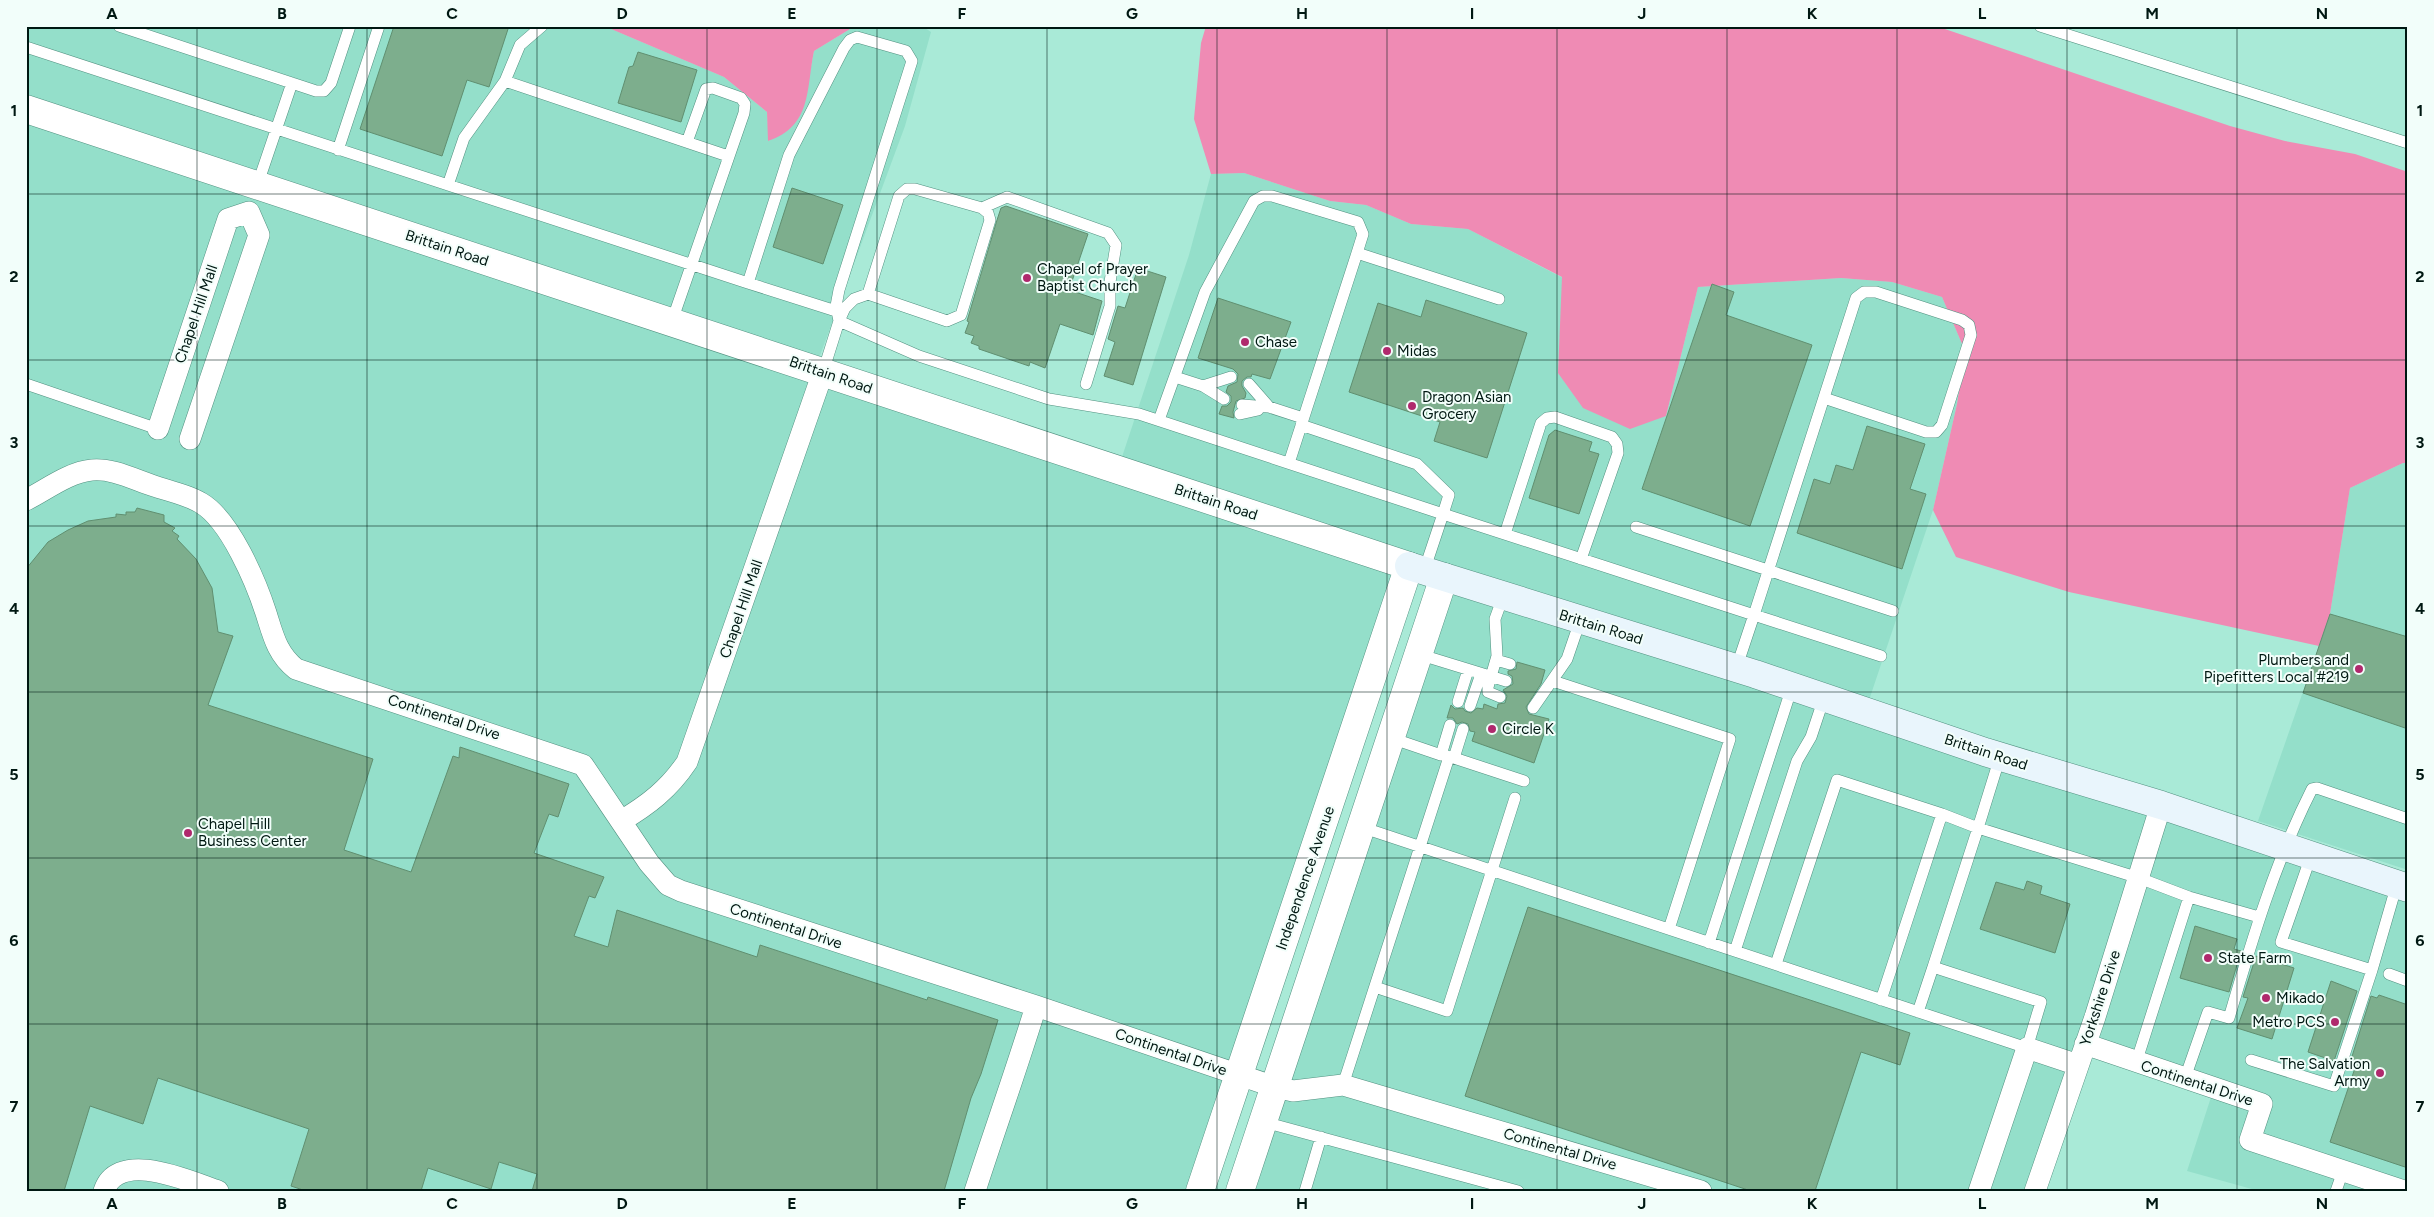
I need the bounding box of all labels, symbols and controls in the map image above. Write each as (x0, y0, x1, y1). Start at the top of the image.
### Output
text: A (106, 4, 118, 23)
text: B (277, 4, 287, 23)
text: C (446, 4, 458, 23)
text: D (616, 4, 628, 23)
text: E (787, 4, 797, 23)
text: F (958, 4, 967, 23)
text: G (1126, 4, 1138, 23)
text: H (1296, 4, 1308, 23)
text: I (1470, 4, 1474, 23)
text: J (1638, 4, 1646, 23)
text: K (1807, 4, 1818, 23)
text: L (1978, 4, 1987, 23)
text: M (2145, 4, 2159, 23)
text: N (2316, 4, 2328, 23)
text: 1 (11, 101, 17, 120)
text: 1 (2417, 101, 2423, 120)
street label: Brittain Road (403, 226, 491, 270)
place label: Chapel of Prayer Baptist Church (1037, 260, 1148, 295)
street label: Chapel Hill Mall (171, 262, 221, 366)
text: 2 (9, 267, 19, 286)
text: 2 (2415, 267, 2425, 286)
marker: Chapel of Prayer Baptist Church (1021, 272, 1033, 284)
place label: Chase (1255, 333, 1297, 351)
marker: Chase (1239, 336, 1251, 348)
place label: Midas (1397, 342, 1437, 360)
marker: Midas (1381, 345, 1393, 357)
street label: Brittain Road (787, 352, 875, 398)
place label: Dragon Asian Grocery (1422, 388, 1511, 423)
marker: Dragon Asian Grocery (1406, 400, 1418, 412)
text: 3 (10, 433, 19, 452)
text: 3 (2416, 433, 2425, 452)
street label: Brittain Road (1172, 480, 1260, 524)
street label: Chapel Hill Mall (716, 557, 766, 661)
text: 4 (9, 599, 19, 618)
text: 4 (2415, 599, 2425, 618)
street label: Brittain Road (1557, 606, 1645, 648)
place label: Plumbers and Pipefitters Local #219 (2204, 651, 2349, 686)
marker: Plumbers and Pipefitters Local #219 (2353, 663, 2365, 675)
street label: Continental Drive (386, 690, 502, 744)
place label: Circle K (1502, 720, 1555, 738)
marker: Circle K (1486, 723, 1498, 735)
street label: Brittain Road (1942, 730, 2030, 774)
text: 5 (9, 765, 19, 784)
text: 5 (2415, 765, 2425, 784)
street label: Independence Avenue (1272, 804, 1338, 952)
place label: Chapel Hill Business Center (198, 815, 307, 850)
marker: Chapel Hill Business Center (182, 827, 194, 839)
street label: Continental Drive (728, 899, 844, 953)
text: 6 (9, 931, 19, 950)
text: 6 (2415, 931, 2425, 950)
street label: Yorkshire Drive (2076, 948, 2124, 1048)
place label: State Farm (2218, 949, 2292, 967)
marker: State Farm (2202, 952, 2214, 964)
place label: Mikado (2276, 989, 2325, 1007)
marker: Mikado (2260, 992, 2272, 1004)
place label: Metro PCS (2252, 1013, 2325, 1031)
marker: Metro PCS (2329, 1016, 2341, 1028)
street label: Continental Drive (1113, 1024, 1229, 1080)
place label: The Salvation Army (2280, 1055, 2370, 1090)
street label: Continental Drive (2139, 1056, 2255, 1110)
marker: The Salvation Army (2374, 1067, 2386, 1079)
text: 7 (10, 1097, 19, 1116)
text: 7 (2416, 1097, 2425, 1116)
street label: Continental Drive (1501, 1124, 1619, 1174)
text: A (106, 1194, 118, 1213)
text: B (277, 1194, 287, 1213)
text: C (446, 1194, 458, 1213)
text: D (616, 1194, 628, 1213)
text: E (787, 1194, 797, 1213)
text: F (958, 1194, 967, 1213)
text: G (1126, 1194, 1138, 1213)
text: H (1296, 1194, 1308, 1213)
text: I (1470, 1194, 1474, 1213)
text: J (1638, 1194, 1646, 1213)
text: K (1807, 1194, 1818, 1213)
text: L (1978, 1194, 1987, 1213)
text: M (2145, 1194, 2159, 1213)
text: N (2316, 1194, 2328, 1213)

